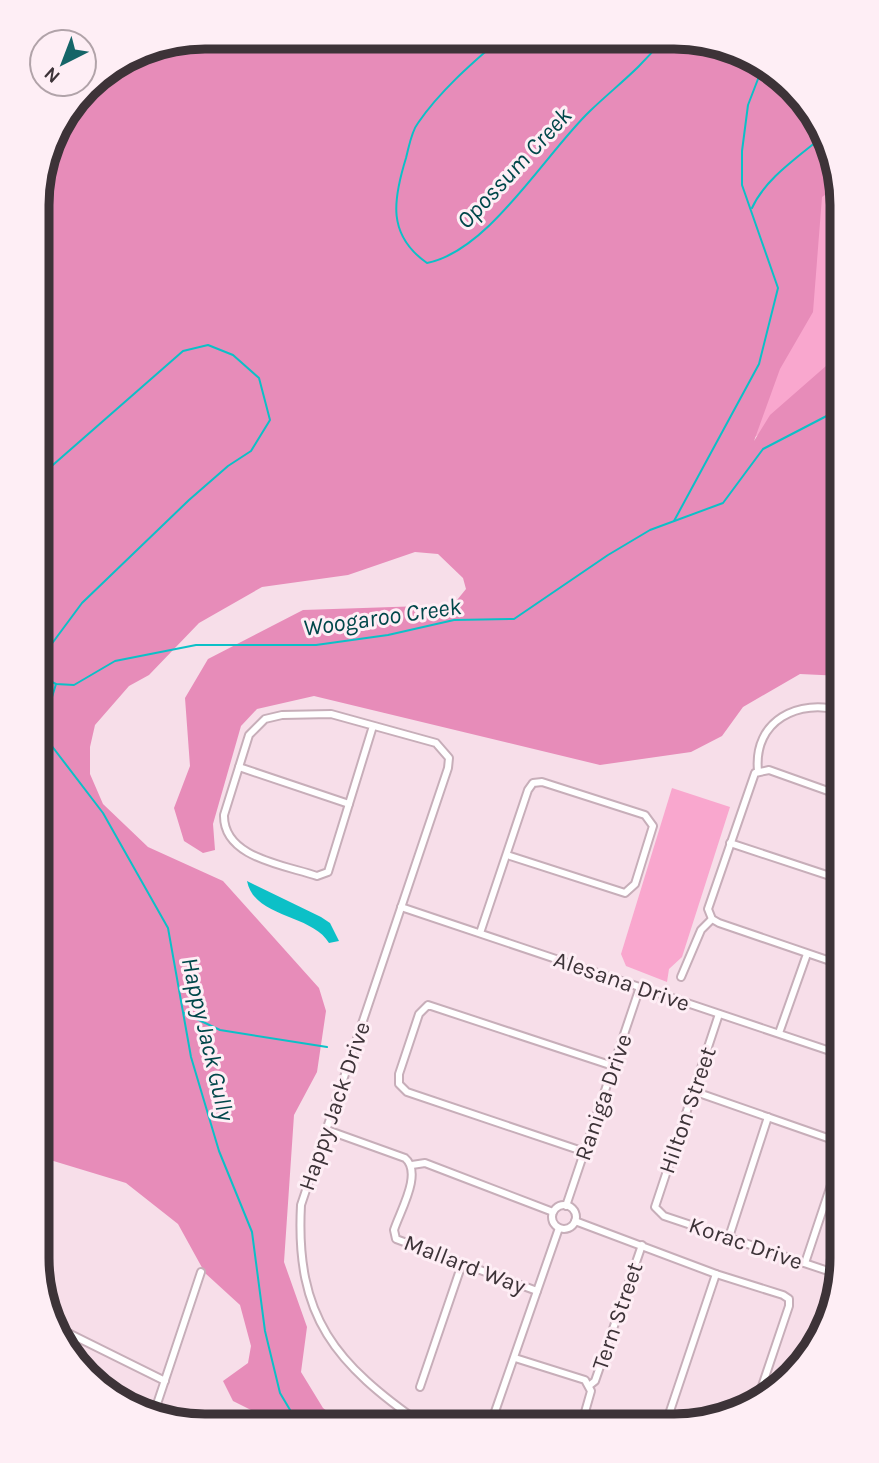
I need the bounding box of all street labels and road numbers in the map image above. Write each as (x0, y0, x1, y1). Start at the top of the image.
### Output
street label: Alesana Drive (550, 946, 693, 1017)
street label: Happy Jack Drive (293, 1018, 376, 1194)
street label: Raniga Drive (569, 1030, 638, 1164)
street label: Hilton Street (653, 1043, 722, 1177)
street label: Korac Drive (685, 1211, 806, 1276)
street label: Mallard Way (400, 1229, 530, 1300)
street label: Tern Street (586, 1258, 649, 1374)

